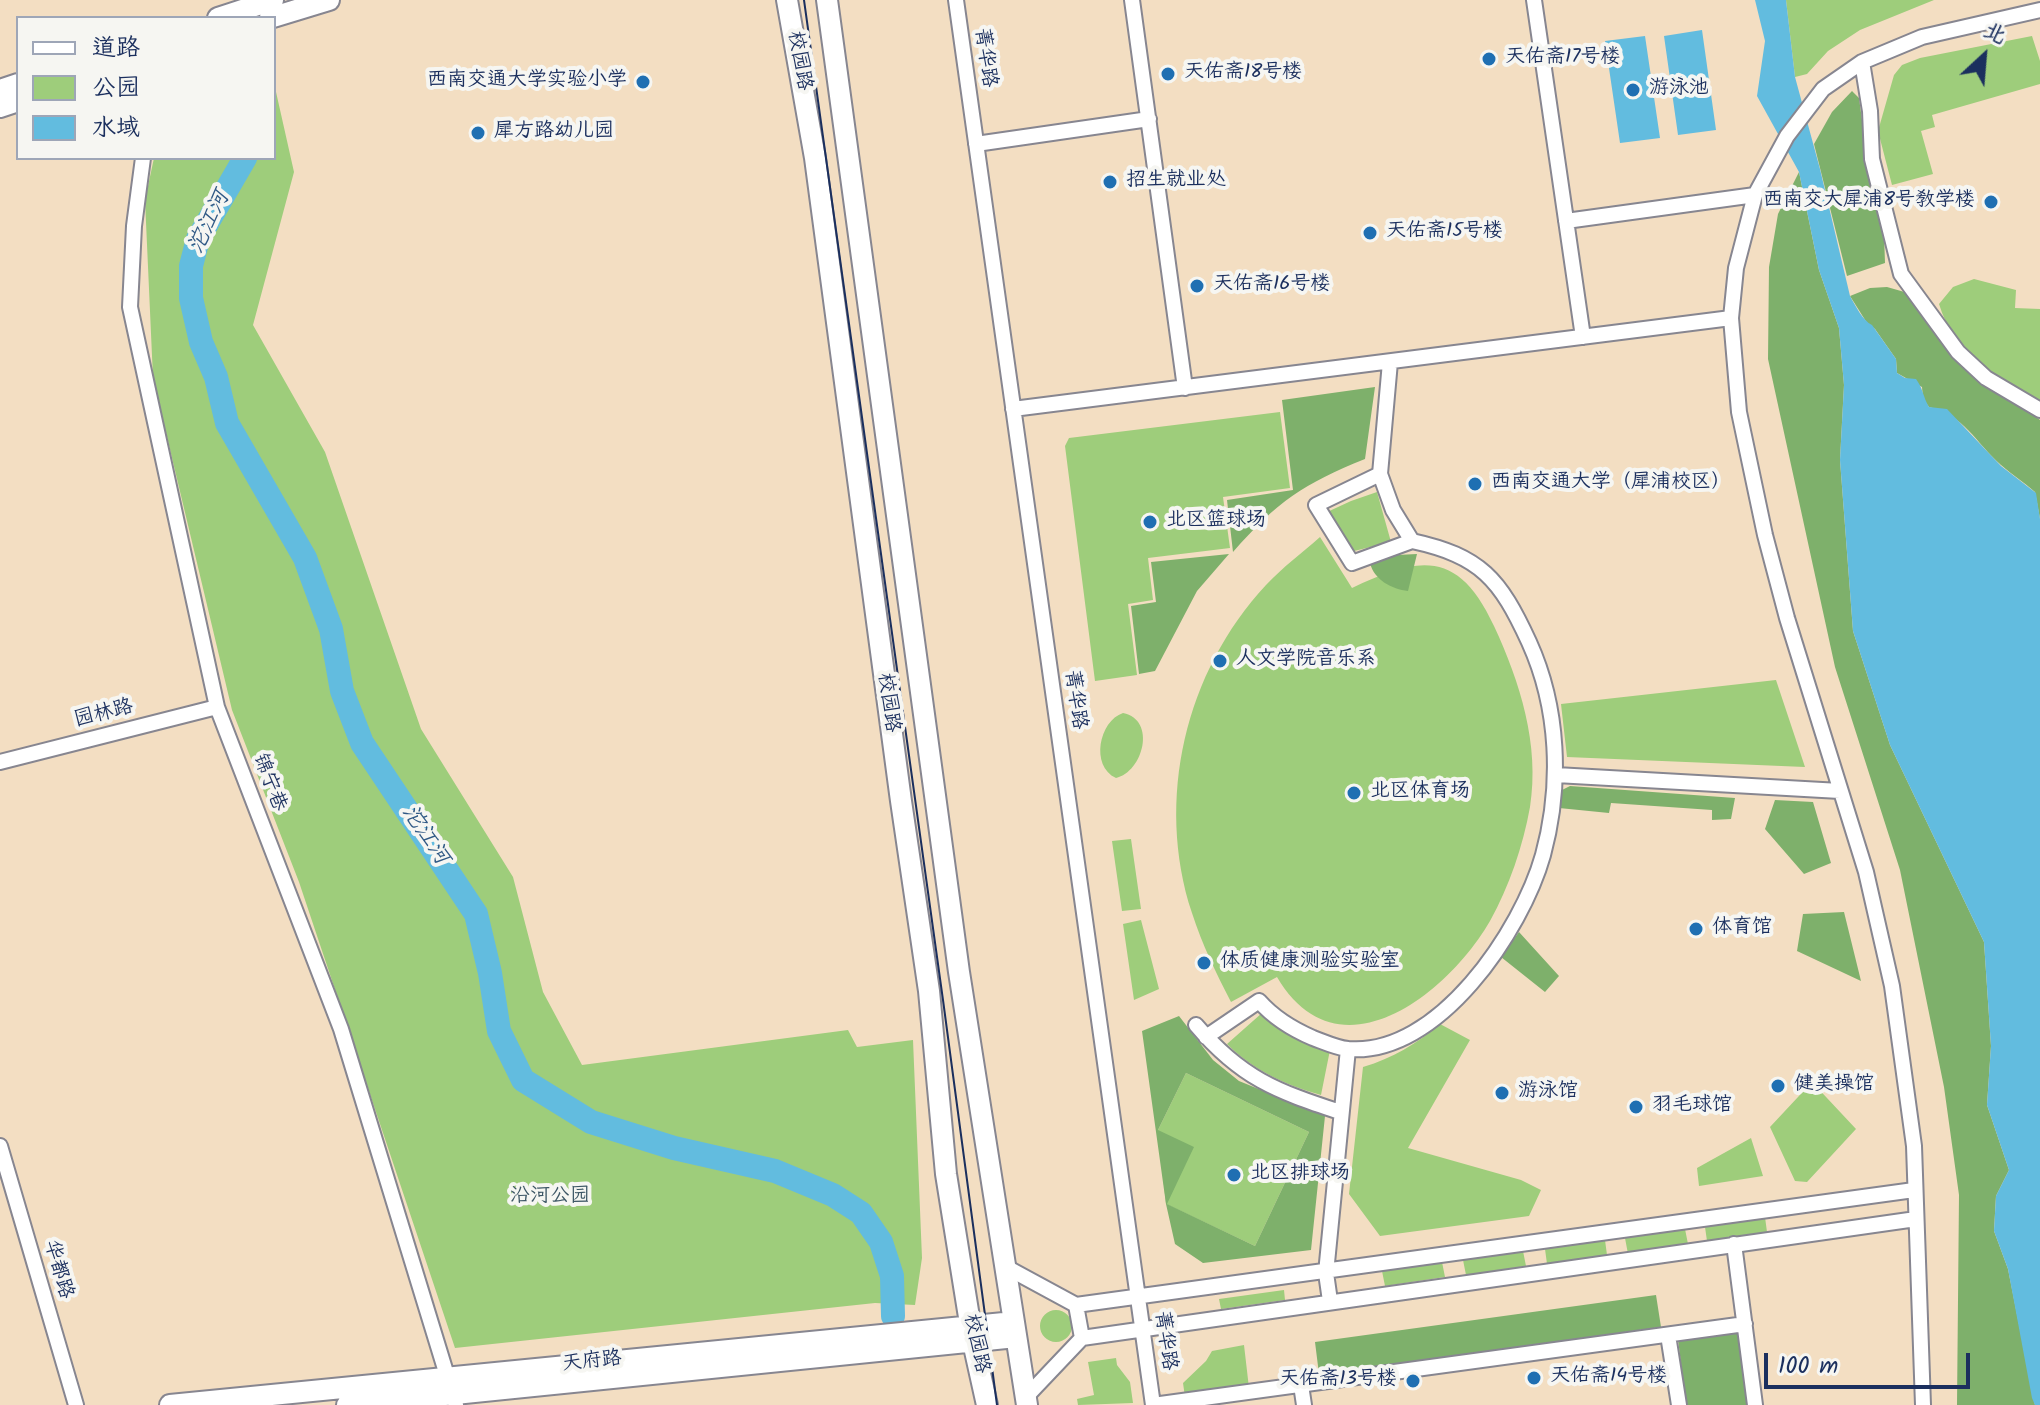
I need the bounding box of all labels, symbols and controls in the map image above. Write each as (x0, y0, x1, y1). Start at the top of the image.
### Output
text: 北 (1977, 13, 2012, 55)
legend (16, 16, 276, 160)
north arrow (1944, 16, 2024, 96)
street label: 菁华路 (968, 27, 1000, 89)
text: 道路 (92, 29, 140, 68)
street label: 校园路 (781, 29, 815, 93)
place label: 天佑斋17号楼 (1505, 47, 1620, 71)
marker: 天佑斋17号楼 (1480, 50, 1498, 68)
place label: 天佑斋18号楼 (1184, 62, 1302, 86)
marker: 天佑斋18号楼 (1159, 65, 1177, 83)
text: 公园 (92, 69, 140, 108)
place label: 西南交通大学实验小学 (427, 70, 627, 94)
marker: 西南交通大学实验小学 (634, 73, 652, 91)
place label: 游泳池 (1649, 78, 1709, 102)
marker: 游泳池 (1624, 81, 1642, 99)
text: 水域 (92, 109, 140, 148)
place label: 犀方路幼儿园 (494, 121, 614, 145)
marker: 犀方路幼儿园 (469, 124, 487, 142)
place label: 招生就业处 (1126, 170, 1226, 194)
marker: 招生就业处 (1101, 173, 1119, 191)
water label: 沱江河 (185, 188, 237, 258)
place label: 西南交大犀浦8号教学楼 (1763, 190, 1975, 214)
marker: 西南交大犀浦8号教学楼 (1982, 193, 2000, 211)
place label: 天佑斋15号楼 (1386, 221, 1503, 245)
marker: 天佑斋15号楼 (1361, 224, 1379, 242)
place label: 天佑斋16号楼 (1213, 274, 1330, 298)
marker: 天佑斋16号楼 (1188, 277, 1206, 295)
place label: 西南交通大学（犀浦校区） (1491, 472, 1731, 496)
marker: 西南交通大学（犀浦校区） (1466, 475, 1484, 493)
place label: 北区篮球场 (1166, 510, 1266, 534)
marker: 北区篮球场 (1141, 513, 1159, 531)
place label: 人文学院音乐系 (1236, 649, 1376, 673)
marker: 人文学院音乐系 (1211, 652, 1229, 670)
street label: 菁华路 (1058, 669, 1090, 731)
street label: 校园路 (871, 672, 903, 734)
street label: 园林路 (72, 696, 136, 734)
street label: 锦宁巷 (246, 751, 290, 815)
place label: 北区体育场 (1370, 781, 1470, 805)
marker: 北区体育场 (1345, 784, 1363, 802)
water label: 沱江河 (395, 801, 453, 871)
place label: 体育馆 (1712, 917, 1772, 941)
marker: 体育馆 (1687, 920, 1705, 938)
place label: 体质健康测验实验室 (1220, 951, 1400, 975)
marker: 体质健康测验实验室 (1195, 954, 1213, 972)
place label: 健美操馆 (1794, 1074, 1874, 1098)
marker: 健美操馆 (1769, 1077, 1787, 1095)
place label: 游泳馆 (1518, 1081, 1578, 1105)
marker: 游泳馆 (1493, 1084, 1511, 1102)
place label: 羽毛球馆 (1652, 1095, 1732, 1119)
marker: 羽毛球馆 (1627, 1098, 1645, 1116)
place label: 北区排球场 (1250, 1163, 1350, 1187)
marker: 北区排球场 (1225, 1166, 1243, 1184)
park label: 沿河公园 (510, 1186, 590, 1210)
street label: 华都路 (37, 1238, 77, 1302)
street label: 菁华路 (1148, 1310, 1180, 1372)
street label: 校园路 (957, 1312, 993, 1376)
scale bar (1768, 1337, 1974, 1387)
text: 100 m (1778, 1347, 1838, 1386)
street label: 天府路 (561, 1348, 623, 1378)
place label: 天佑斋14号楼 (1550, 1366, 1667, 1390)
place label: 天佑斋13号楼 (1279, 1369, 1397, 1393)
marker: 天佑斋14号楼 (1525, 1369, 1543, 1387)
marker: 天佑斋13号楼 (1404, 1372, 1422, 1390)

